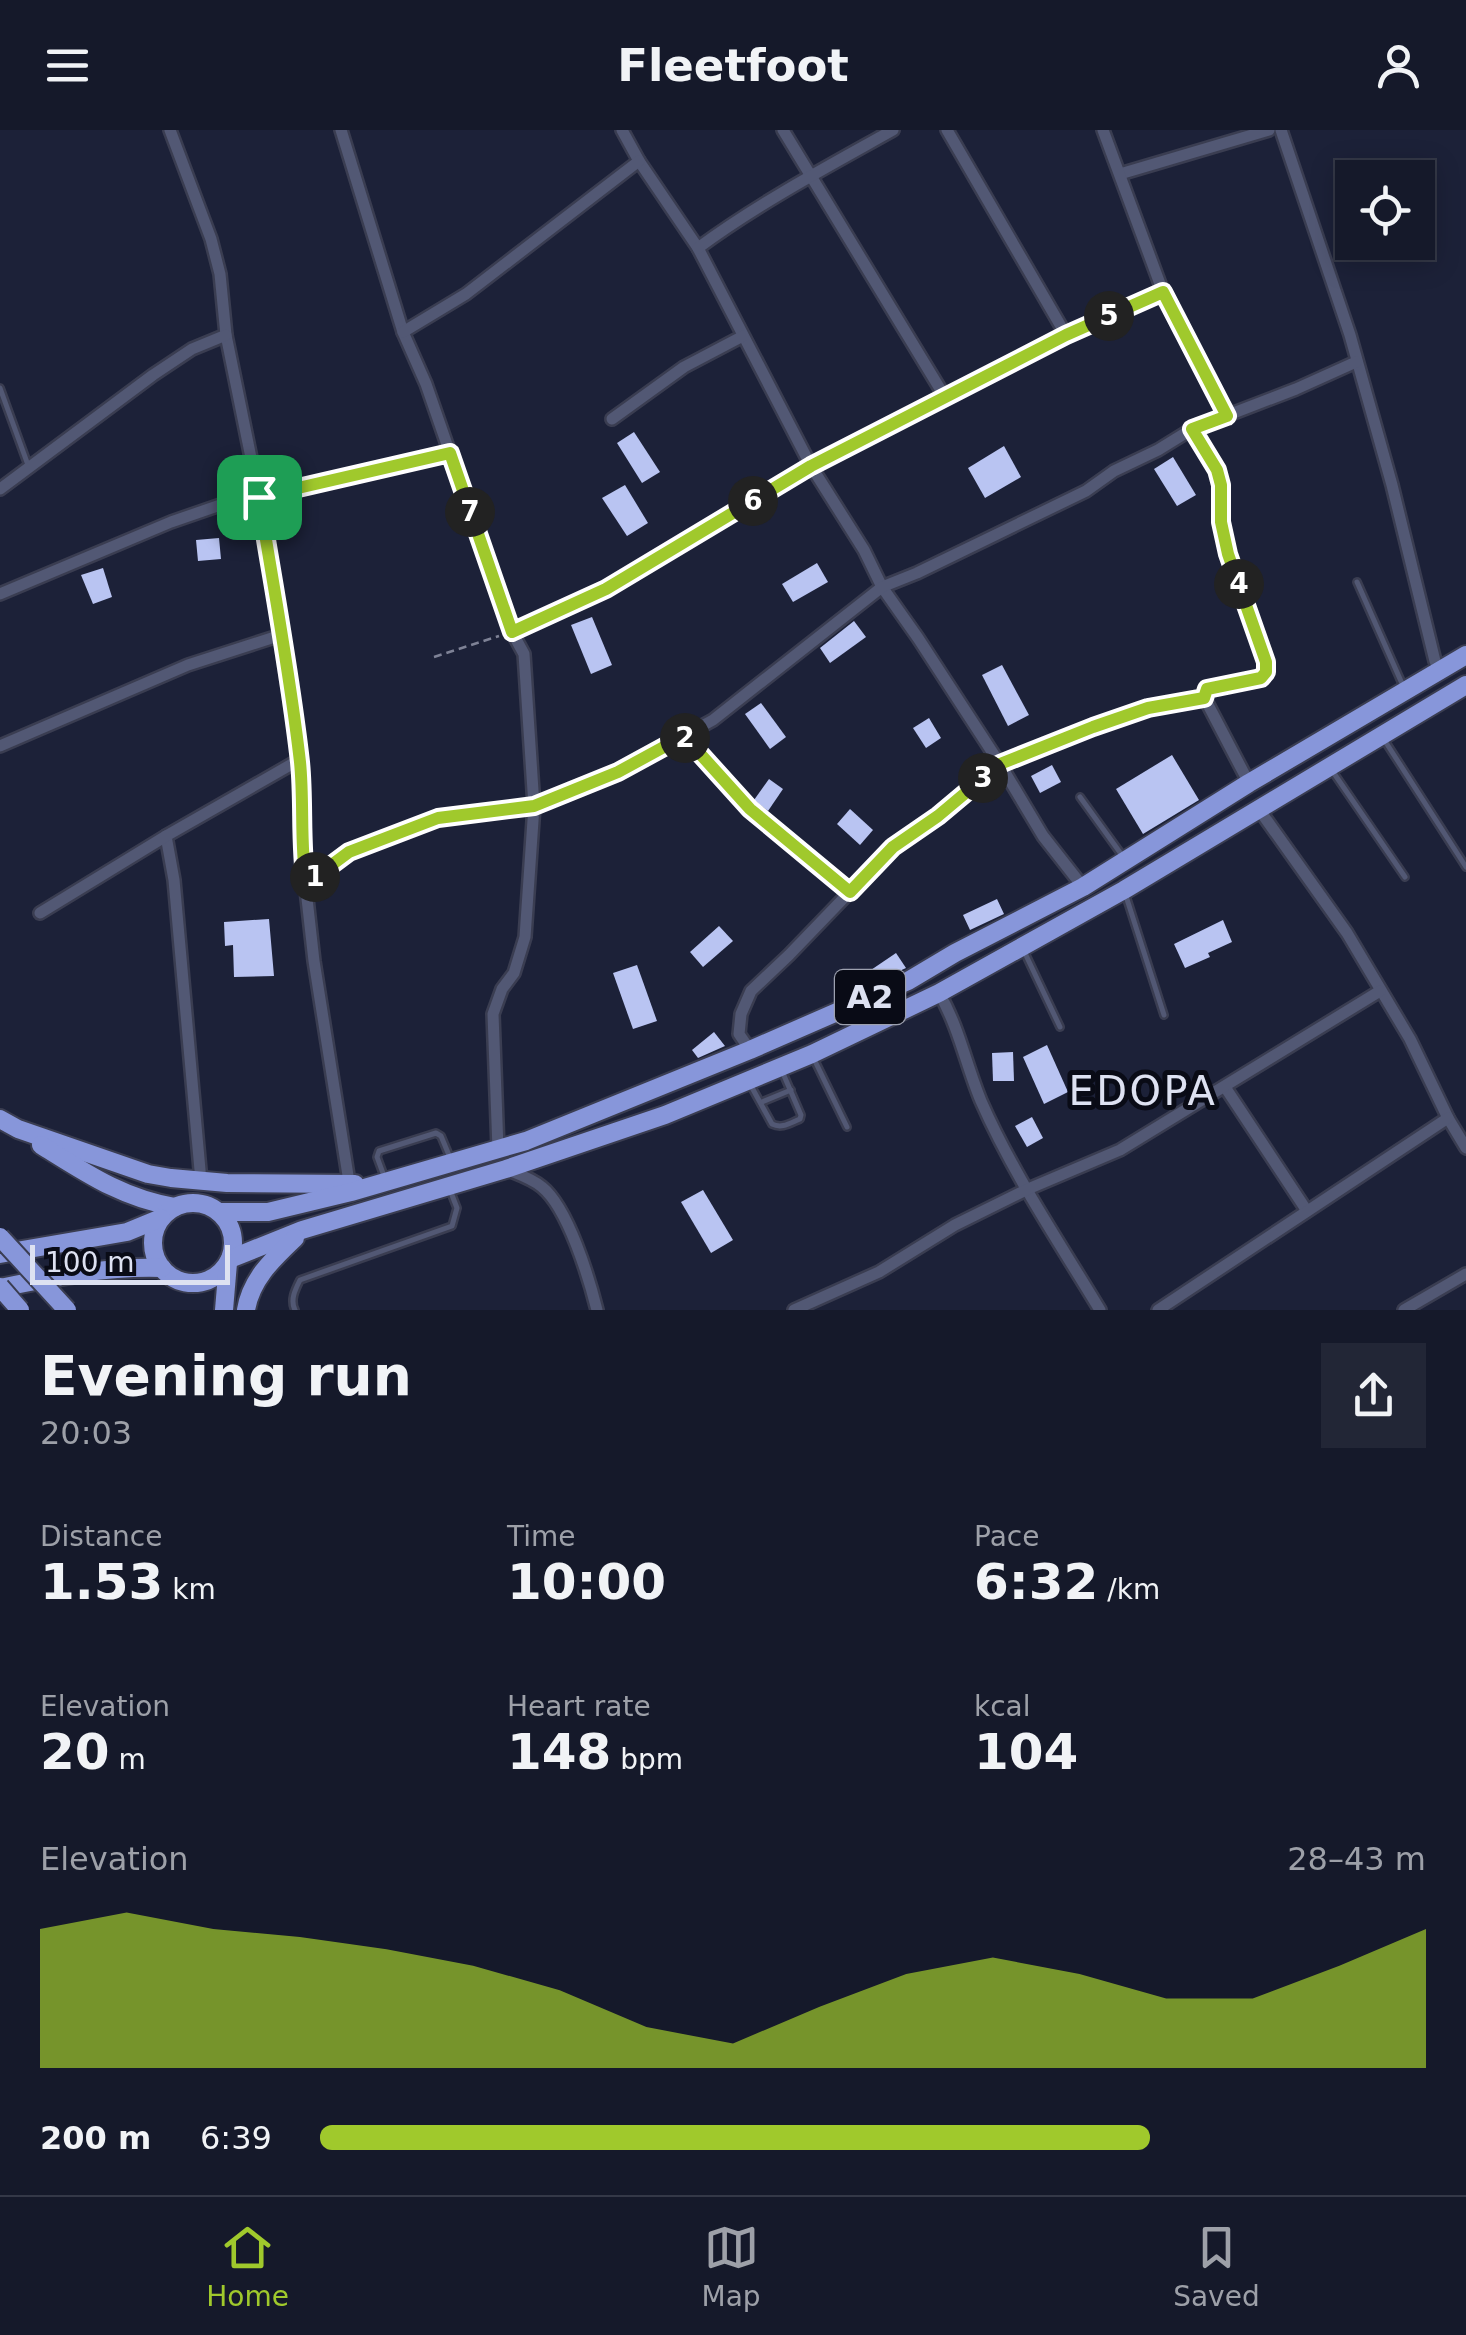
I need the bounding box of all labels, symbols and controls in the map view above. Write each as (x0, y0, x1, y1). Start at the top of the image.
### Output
icon: menu (40, 38, 95, 93)
icon: person (1371, 38, 1426, 93)
text: Fleetfoot (617, 39, 849, 92)
map controls (1335, 160, 1435, 260)
button: locate (1335, 160, 1435, 260)
pin: 5 (1084, 291, 1134, 341)
text: 5 (1099, 299, 1119, 332)
pin (217, 455, 302, 540)
icon: arrive (232, 470, 287, 525)
pin: 6 (728, 476, 778, 526)
text: 6 (743, 484, 763, 517)
pin: 7 (445, 487, 495, 537)
text: 7 (460, 495, 480, 528)
pin: 4 (1214, 559, 1264, 609)
text: 4 (1229, 567, 1249, 600)
pin: 2 (660, 713, 710, 763)
text: 2 (675, 721, 695, 754)
pin: 3 (958, 753, 1008, 803)
text: 3 (973, 761, 993, 794)
pin: 1 (290, 852, 340, 902)
text: 1 (305, 860, 325, 893)
road number: A2 (835, 970, 905, 1024)
district label: EDOPA (1069, 1068, 1217, 1114)
scale bar (30, 1240, 230, 1284)
text: 100 m (45, 1246, 135, 1279)
button: share (1321, 1343, 1426, 1448)
text: Evening run (40, 1344, 412, 1408)
text: 20:03 (40, 1414, 132, 1452)
text: Distance (40, 1520, 162, 1553)
text: Time (507, 1520, 576, 1553)
text: Pace (974, 1520, 1039, 1553)
text: 1.53 (40, 1553, 163, 1611)
text: 10:00 (507, 1553, 666, 1611)
text: 6:32 (974, 1553, 1098, 1611)
text: km (163, 1573, 216, 1606)
text: /km (1098, 1573, 1160, 1606)
text: Elevation (40, 1690, 170, 1723)
text: Heart rate (507, 1690, 651, 1723)
text: kcal (974, 1690, 1031, 1723)
text: 20 (40, 1723, 110, 1781)
text: 148 (507, 1723, 611, 1781)
text: 104 (974, 1723, 1078, 1781)
text: m (110, 1743, 146, 1776)
text: bpm (611, 1743, 683, 1776)
text: Elevation (40, 1840, 189, 1878)
text: 28–43 m (1287, 1840, 1426, 1878)
text: 200 m (40, 2119, 151, 2157)
text: 6:39 (200, 2119, 272, 2157)
tab: Home (206, 2220, 289, 2313)
tab: Map (702, 2220, 761, 2313)
tab: Saved (1173, 2220, 1260, 2313)

